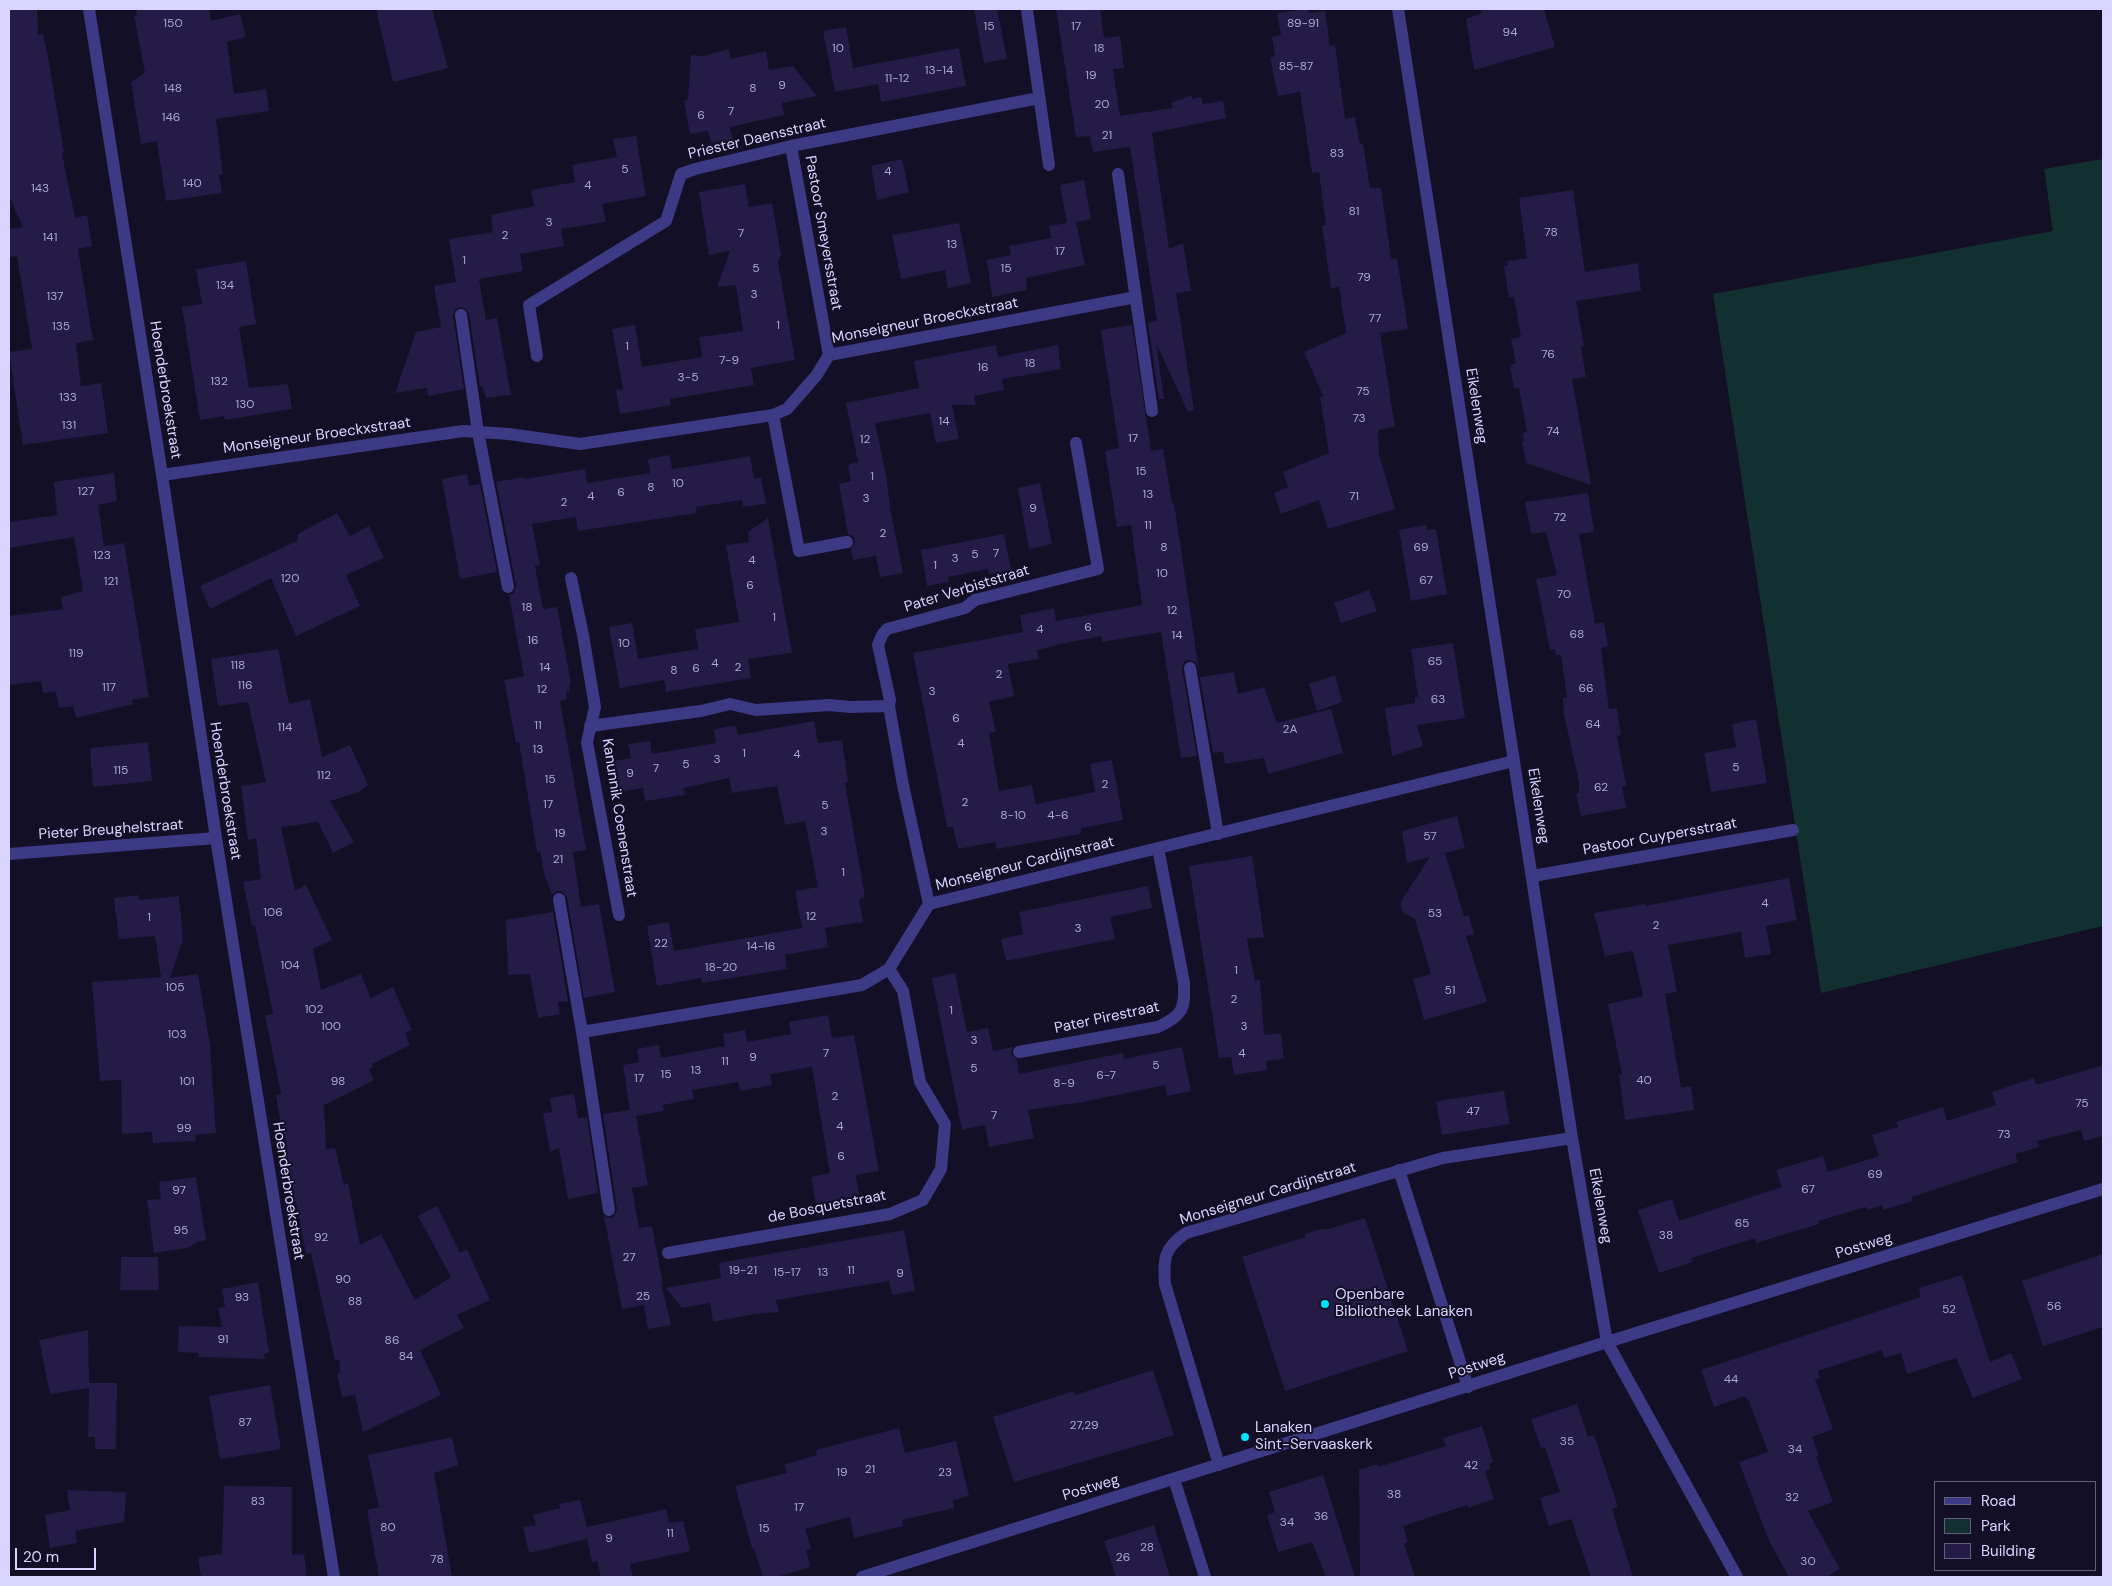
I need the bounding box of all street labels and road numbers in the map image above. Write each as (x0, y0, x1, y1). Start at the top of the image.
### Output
street label: Priester Daensstraat (686, 114, 828, 164)
street label: Pastoor Smeyersstraat (801, 154, 845, 312)
street label: Monseigneur Broeckxstraat (830, 294, 1020, 348)
street label: Hoenderbroekstraat (145, 320, 185, 460)
street label: Eikelenweg (1461, 367, 1491, 445)
street label: Monseigneur Broeckxstraat (222, 414, 412, 458)
street label: Pater Verbiststraat (902, 561, 1032, 617)
street label: Hoenderbroekstraat (205, 721, 245, 861)
street label: Kanunnik Coenenstraat (598, 737, 640, 899)
street label: Eikelenweg (1523, 767, 1553, 845)
street label: Pastoor Cuypersstraat (1582, 815, 1738, 859)
street label: Pieter Breughelstraat (38, 816, 184, 844)
street label: Monseigneur Cardijnstraat (934, 833, 1116, 895)
street label: Pater Pirestraat (1053, 998, 1161, 1038)
street label: Hoenderbroekstraat (268, 1121, 308, 1261)
street label: Monseigneur Cardijnstraat (1178, 1159, 1358, 1229)
street label: Eikelenweg (1585, 1167, 1615, 1245)
street label: de Bosquetstraat (766, 1187, 888, 1227)
street label: Postweg (1834, 1229, 1894, 1263)
street label: Postweg (1447, 1348, 1507, 1384)
street label: Postweg (1061, 1471, 1121, 1505)

